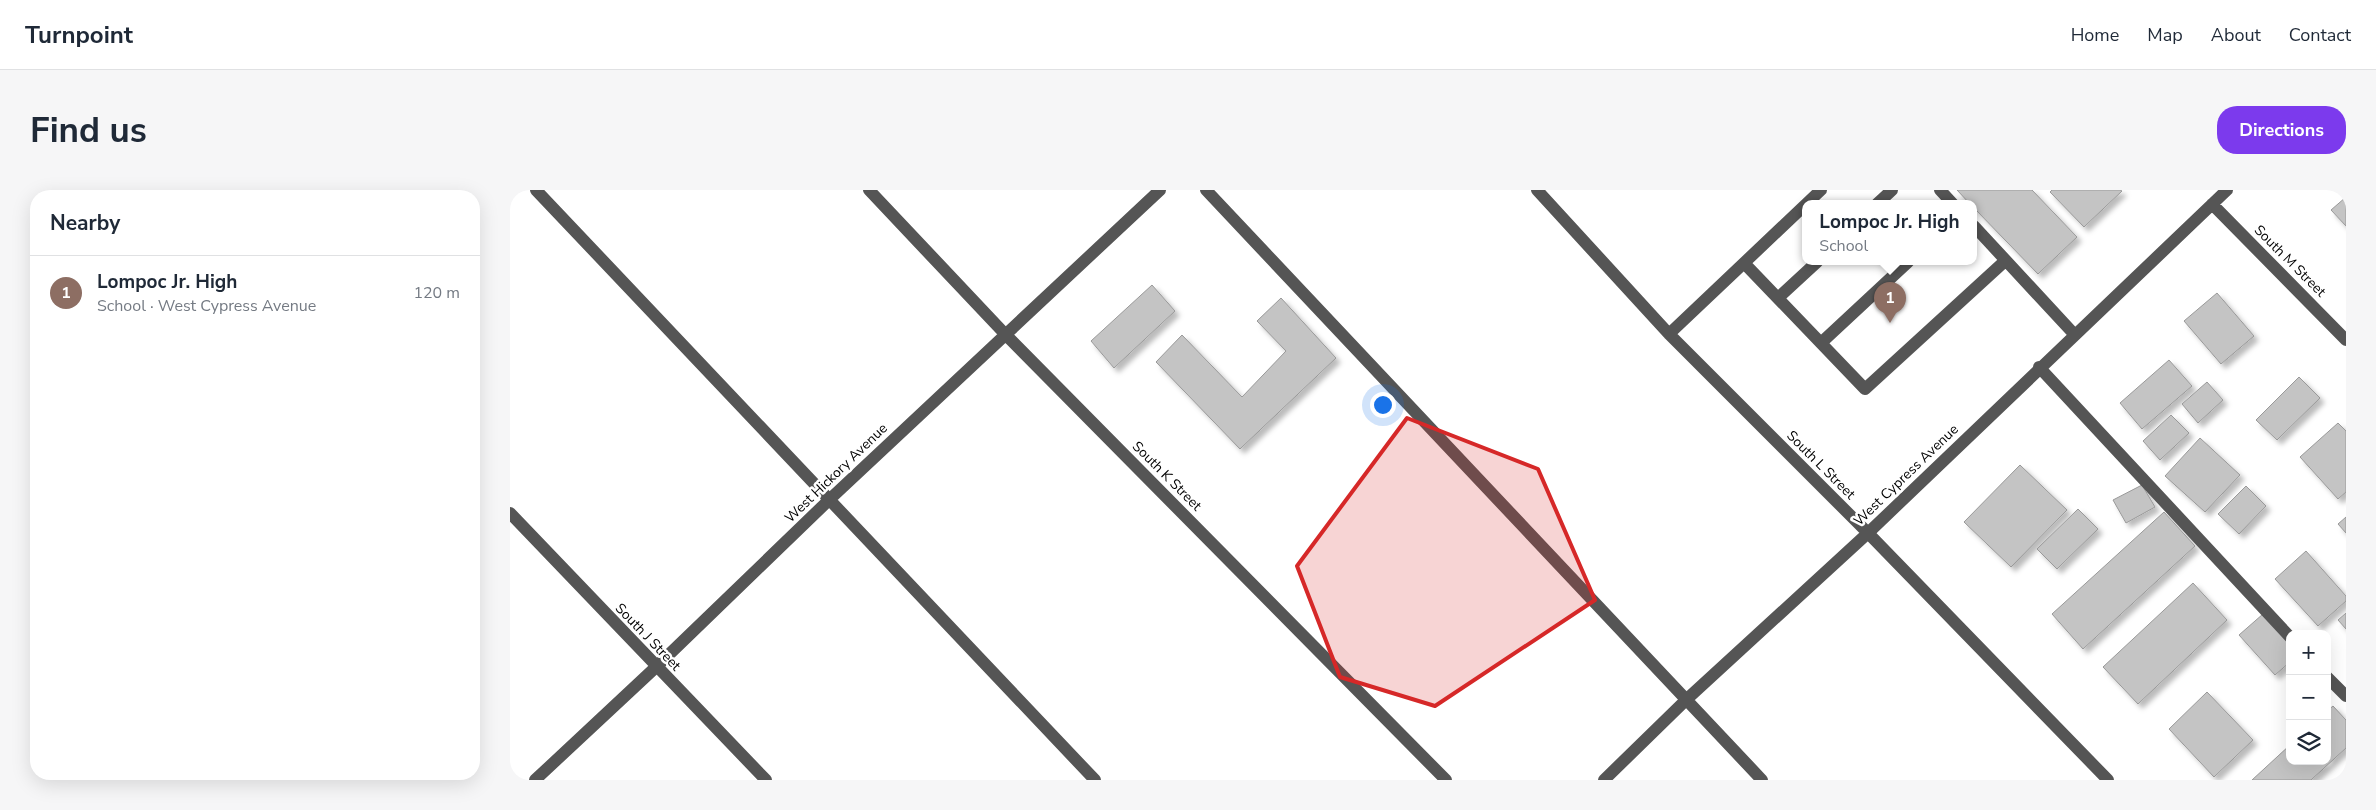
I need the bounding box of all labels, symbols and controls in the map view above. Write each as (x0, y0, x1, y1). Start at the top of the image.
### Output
text: Turnpoint (25, 19, 133, 51)
text: Home (2071, 23, 2119, 47)
text: Map (2147, 23, 2183, 47)
text: About (2211, 23, 2261, 47)
text: Contact (2289, 23, 2351, 47)
button: Directions (2217, 106, 2346, 154)
text: Find us (30, 107, 147, 154)
popup (1802, 200, 1977, 265)
text: Nearby (50, 209, 120, 237)
text: Lompoc Jr. High (1819, 209, 1960, 235)
street label: South M Street (2250, 221, 2330, 301)
text: School (1819, 235, 1868, 257)
text: Lompoc Jr. High (97, 269, 237, 295)
text: 1 (61, 282, 71, 304)
text: 120 m (413, 282, 460, 304)
pin: 1 (1874, 282, 1906, 323)
text: School · West Cypress Avenue (97, 295, 316, 317)
your location (1370, 392, 1396, 418)
street label: West Hickory Avenue (780, 419, 892, 527)
street label: West Cypress Avenue (1849, 420, 1963, 530)
street label: South L Street (1782, 426, 1860, 504)
street label: South K Street (1128, 437, 1206, 515)
street label: South J Street (611, 599, 685, 675)
map controls (2286, 630, 2331, 765)
button: + (2286, 630, 2331, 675)
button: − (2286, 675, 2331, 720)
button: layers (2286, 720, 2331, 765)

